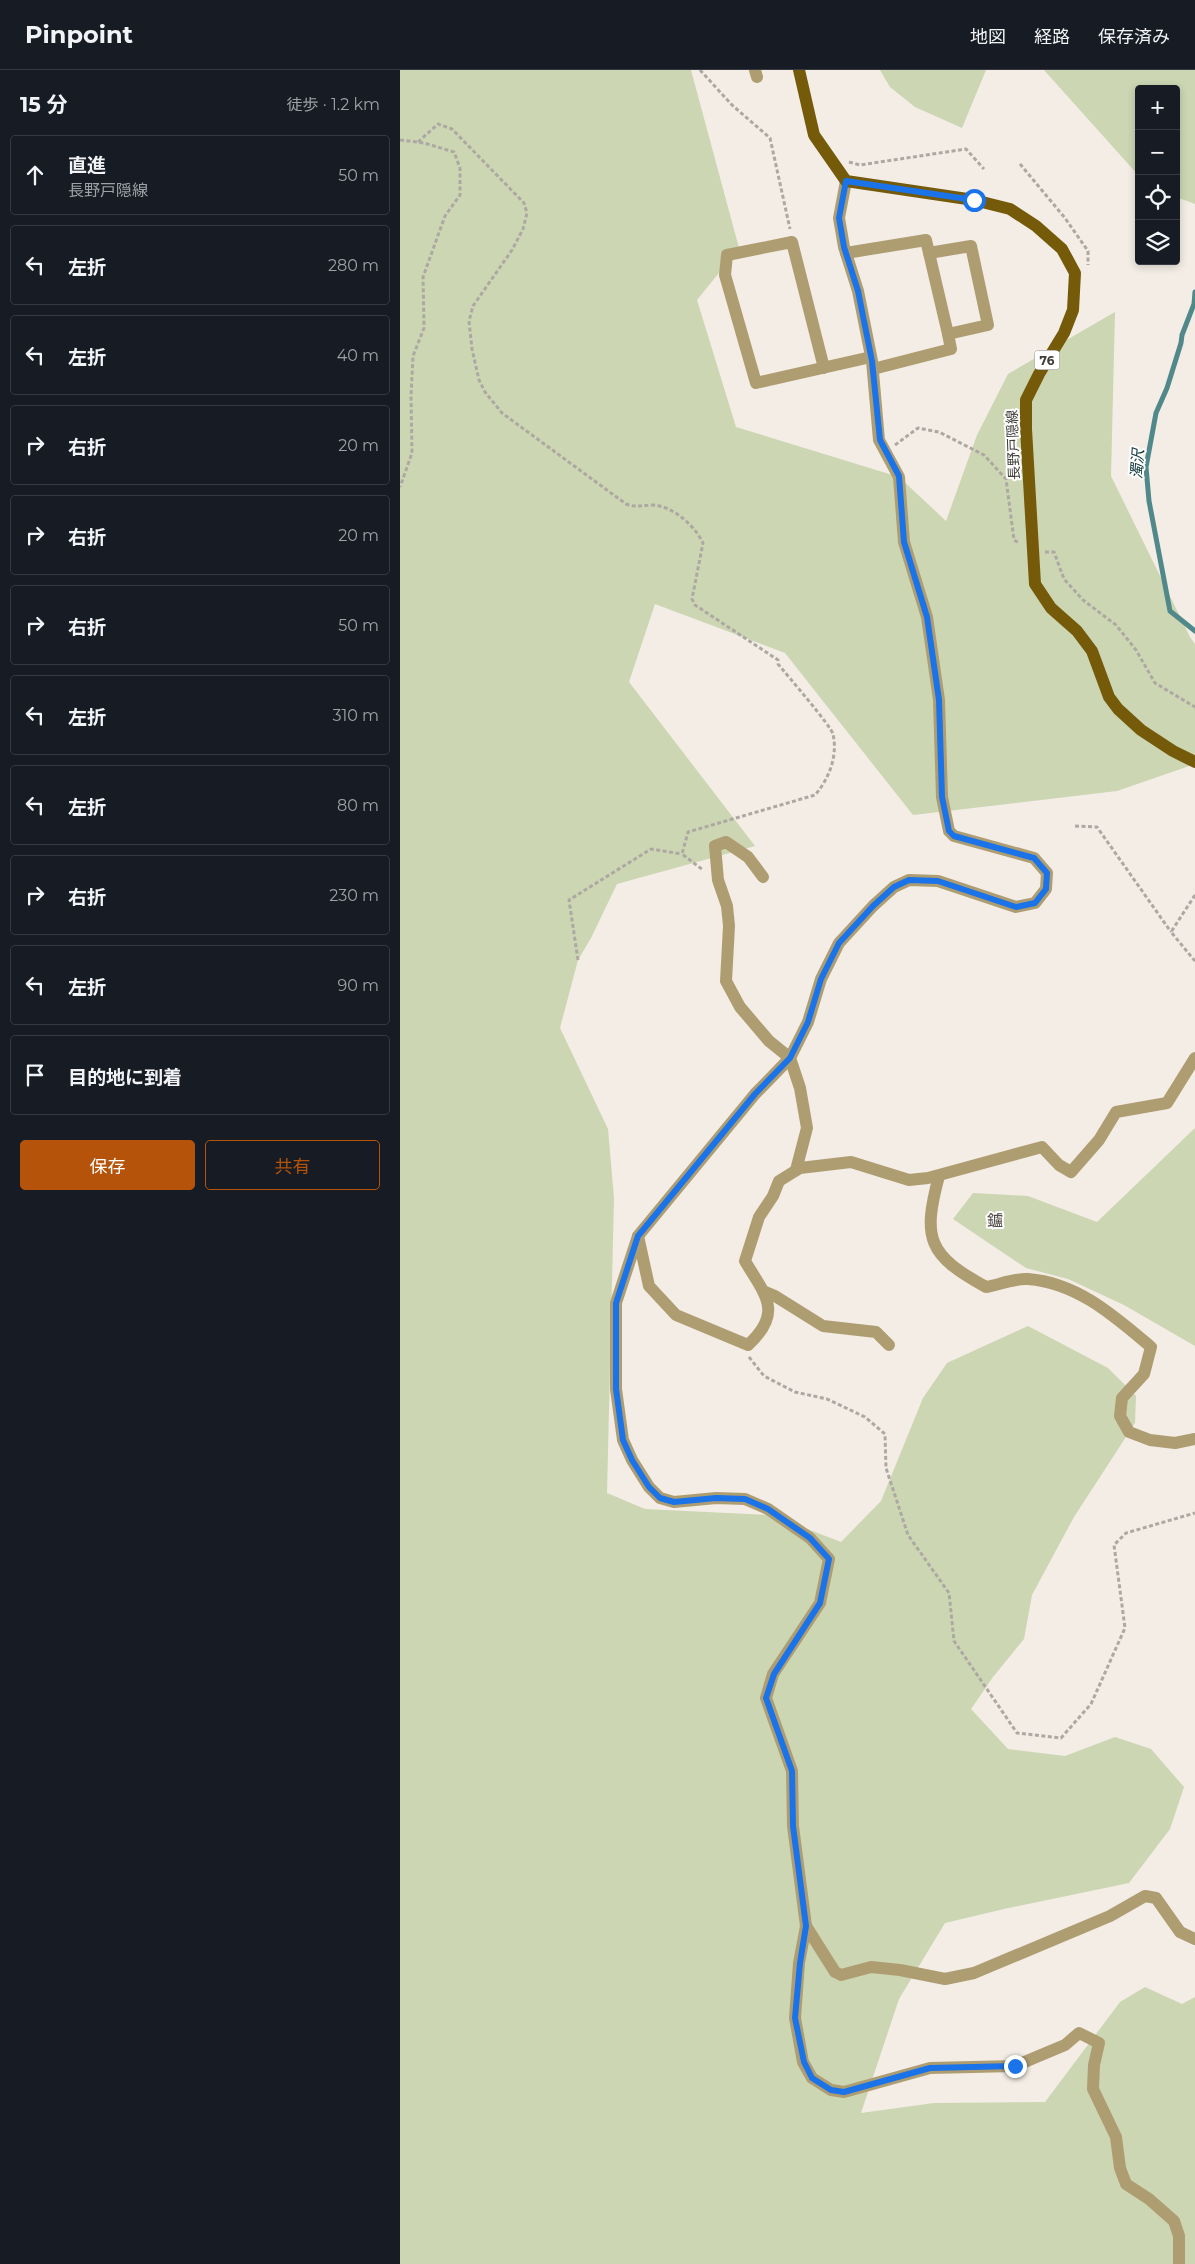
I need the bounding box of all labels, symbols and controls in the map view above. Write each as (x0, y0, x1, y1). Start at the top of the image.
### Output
text: Pinpoint (25, 20, 133, 49)
text: 地図 (970, 26, 1006, 48)
text: 経路 (1034, 26, 1070, 48)
text: 保存済み (1098, 26, 1170, 48)
map controls (1135, 85, 1180, 265)
button: + (1135, 85, 1180, 130)
text: 15 分 (20, 92, 68, 117)
text: 徒歩 · 1.2 km (287, 95, 380, 114)
button: − (1135, 130, 1180, 175)
text: 直進 (68, 154, 106, 177)
icon: ahead (21, 161, 49, 189)
text: 50 m (338, 166, 379, 185)
button: locate (1135, 175, 1180, 220)
text: 長野戸隠線 (68, 181, 148, 200)
route start (963, 189, 986, 212)
button: layers (1135, 220, 1180, 265)
icon: left (21, 251, 49, 279)
text: 左折 (68, 256, 106, 279)
text: 280 m (328, 256, 379, 275)
icon: left (21, 341, 49, 369)
text: 左折 (68, 346, 106, 369)
text: 40 m (337, 346, 379, 365)
road number: 76 (1034, 350, 1060, 370)
street label: 長野戸隠線 (1003, 410, 1023, 480)
icon: right (21, 431, 49, 459)
text: 右折 (68, 436, 106, 459)
text: 20 m (338, 436, 379, 455)
water label: 濁沢 (1126, 446, 1148, 480)
icon: right (21, 521, 49, 549)
text: 右折 (68, 526, 106, 549)
text: 20 m (338, 526, 379, 545)
icon: right (21, 611, 49, 639)
text: 右折 (68, 616, 106, 639)
text: 50 m (338, 616, 379, 635)
icon: left (21, 701, 49, 729)
text: 左折 (68, 706, 106, 729)
text: 310 m (332, 706, 379, 725)
icon: left (21, 791, 49, 819)
text: 左折 (68, 796, 106, 819)
text: 80 m (337, 796, 379, 815)
icon: right (21, 881, 49, 909)
text: 右折 (68, 886, 106, 909)
text: 230 m (329, 886, 379, 905)
icon: left (21, 971, 49, 999)
text: 左折 (68, 976, 106, 999)
text: 90 m (337, 976, 379, 995)
icon: arrive (21, 1061, 49, 1089)
text: 目的地に到着 (68, 1066, 182, 1089)
button: 保存 (20, 1140, 195, 1190)
button: 共有 (205, 1140, 380, 1190)
district label: 鑪 (987, 1211, 1003, 1230)
route end (1004, 2055, 1027, 2078)

